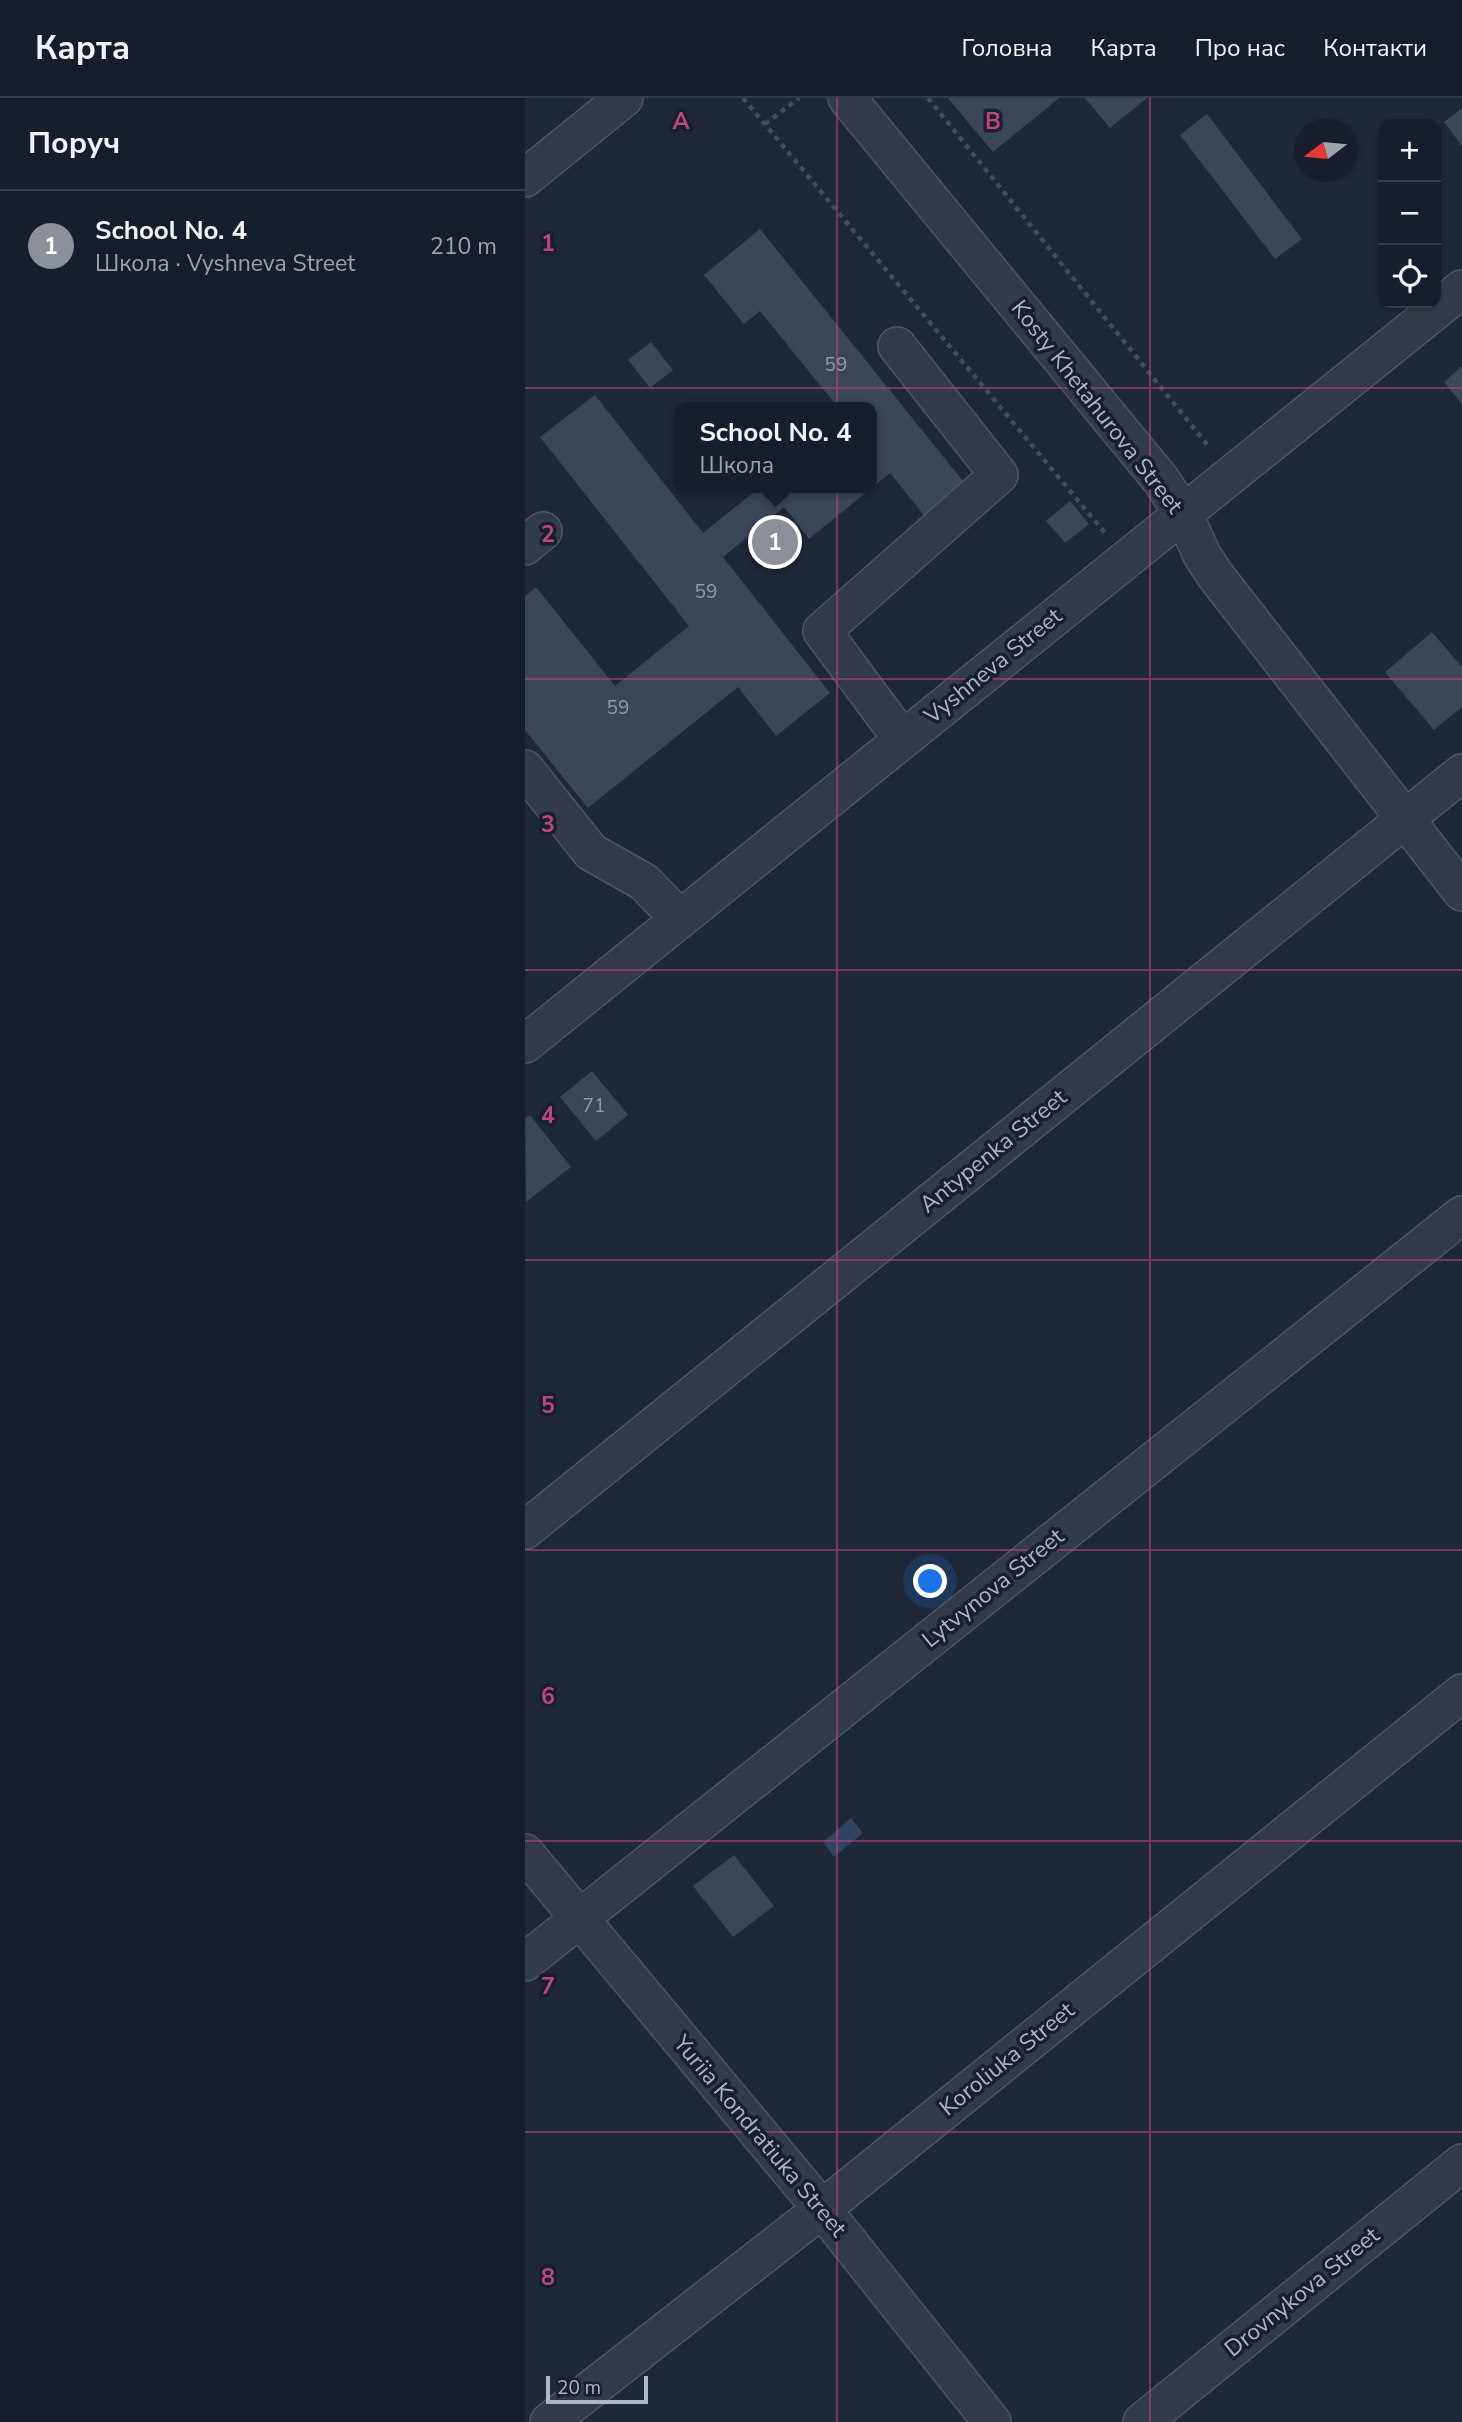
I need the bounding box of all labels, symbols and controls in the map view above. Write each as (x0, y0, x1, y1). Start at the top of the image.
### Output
text: Карта (35, 26, 130, 71)
text: Головна (962, 32, 1053, 64)
text: Карта (1091, 32, 1157, 64)
text: Про нас (1195, 32, 1285, 64)
text: Контакти (1323, 32, 1427, 64)
text: A (672, 106, 690, 137)
text: B (985, 106, 1001, 137)
north arrow (1294, 119, 1357, 182)
map controls (1378, 119, 1441, 308)
button: + (1378, 119, 1441, 182)
text: Поруч (28, 123, 120, 164)
button: − (1378, 182, 1441, 245)
text: School No. 4 (95, 213, 247, 248)
text: 1 (541, 228, 555, 259)
text: 1 (44, 231, 58, 262)
text: 210 m (430, 231, 497, 262)
button: locate (1378, 245, 1441, 308)
text: Школа · Vyshneva Street (95, 248, 355, 279)
street label: Kosty Khetahurova Street (1004, 294, 1191, 521)
house number: 59 (825, 352, 847, 378)
popup (674, 402, 877, 493)
text: School No. 4 (699, 415, 852, 450)
text: Школа (699, 450, 774, 481)
pin: 1 (752, 516, 798, 568)
text: 2 (541, 519, 555, 550)
house number: 59 (695, 579, 717, 605)
street label: Vyshneva Street (917, 600, 1069, 732)
house number: 59 (607, 695, 629, 721)
text: 3 (541, 809, 555, 840)
street label: Antypenka Street (913, 1081, 1074, 1220)
house number: 71 (583, 1093, 605, 1119)
text: 4 (541, 1100, 555, 1131)
text: 5 (541, 1390, 555, 1421)
street label: Lytvynova Street (916, 1521, 1071, 1655)
your location (913, 1564, 947, 1598)
text: 6 (541, 1681, 555, 1712)
text: 7 (541, 1971, 555, 2002)
street label: Koroliuka Street (933, 1994, 1082, 2123)
street label: Yuriia Kondratiuka Street (666, 2028, 854, 2244)
street label: Drovnykova Street (1218, 2219, 1387, 2364)
text: 8 (541, 2262, 555, 2293)
scale bar (546, 2373, 647, 2405)
text: 20 m (557, 2375, 601, 2401)

